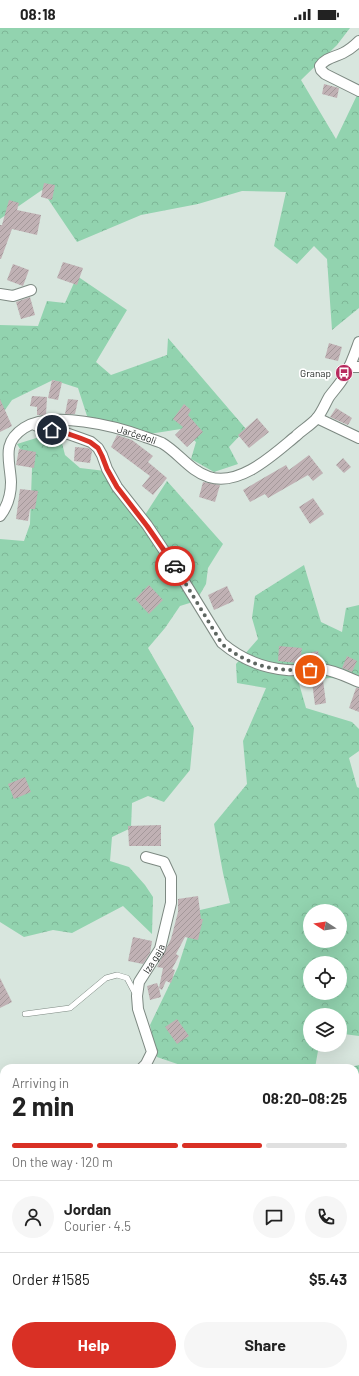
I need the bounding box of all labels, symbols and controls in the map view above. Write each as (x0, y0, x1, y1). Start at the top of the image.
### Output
text: 08:18 (20, 5, 56, 23)
bus stop icon: Granap (334, 363, 354, 383)
place label: Granap (300, 367, 331, 379)
pin (35, 413, 69, 447)
icon: home (41, 419, 63, 441)
street label: Jarčedoli (116, 423, 158, 446)
courier (155, 546, 195, 586)
icon: car (164, 555, 186, 577)
pin (293, 653, 327, 687)
icon: bag (299, 659, 321, 681)
north arrow (303, 904, 347, 948)
map controls (303, 904, 347, 1052)
street label: Iza gaja (140, 943, 167, 976)
button: locate (303, 956, 347, 1000)
button: layers (303, 1008, 347, 1052)
text: Arriving in (12, 1075, 69, 1091)
text: 08:20–08:25 (262, 1089, 347, 1107)
text: 2 min (12, 1090, 74, 1121)
text: On the way · 120 m (12, 1154, 113, 1170)
button: person (12, 1196, 54, 1238)
button: chat (253, 1196, 295, 1238)
button: phone (305, 1196, 347, 1238)
text: Jordan (64, 1200, 111, 1218)
text: Courier · 4.5 (64, 1218, 131, 1234)
text: Order #1585 (12, 1270, 90, 1288)
text: $5.43 (309, 1270, 347, 1288)
button: Help (12, 1322, 176, 1368)
button: Share (184, 1322, 347, 1368)

